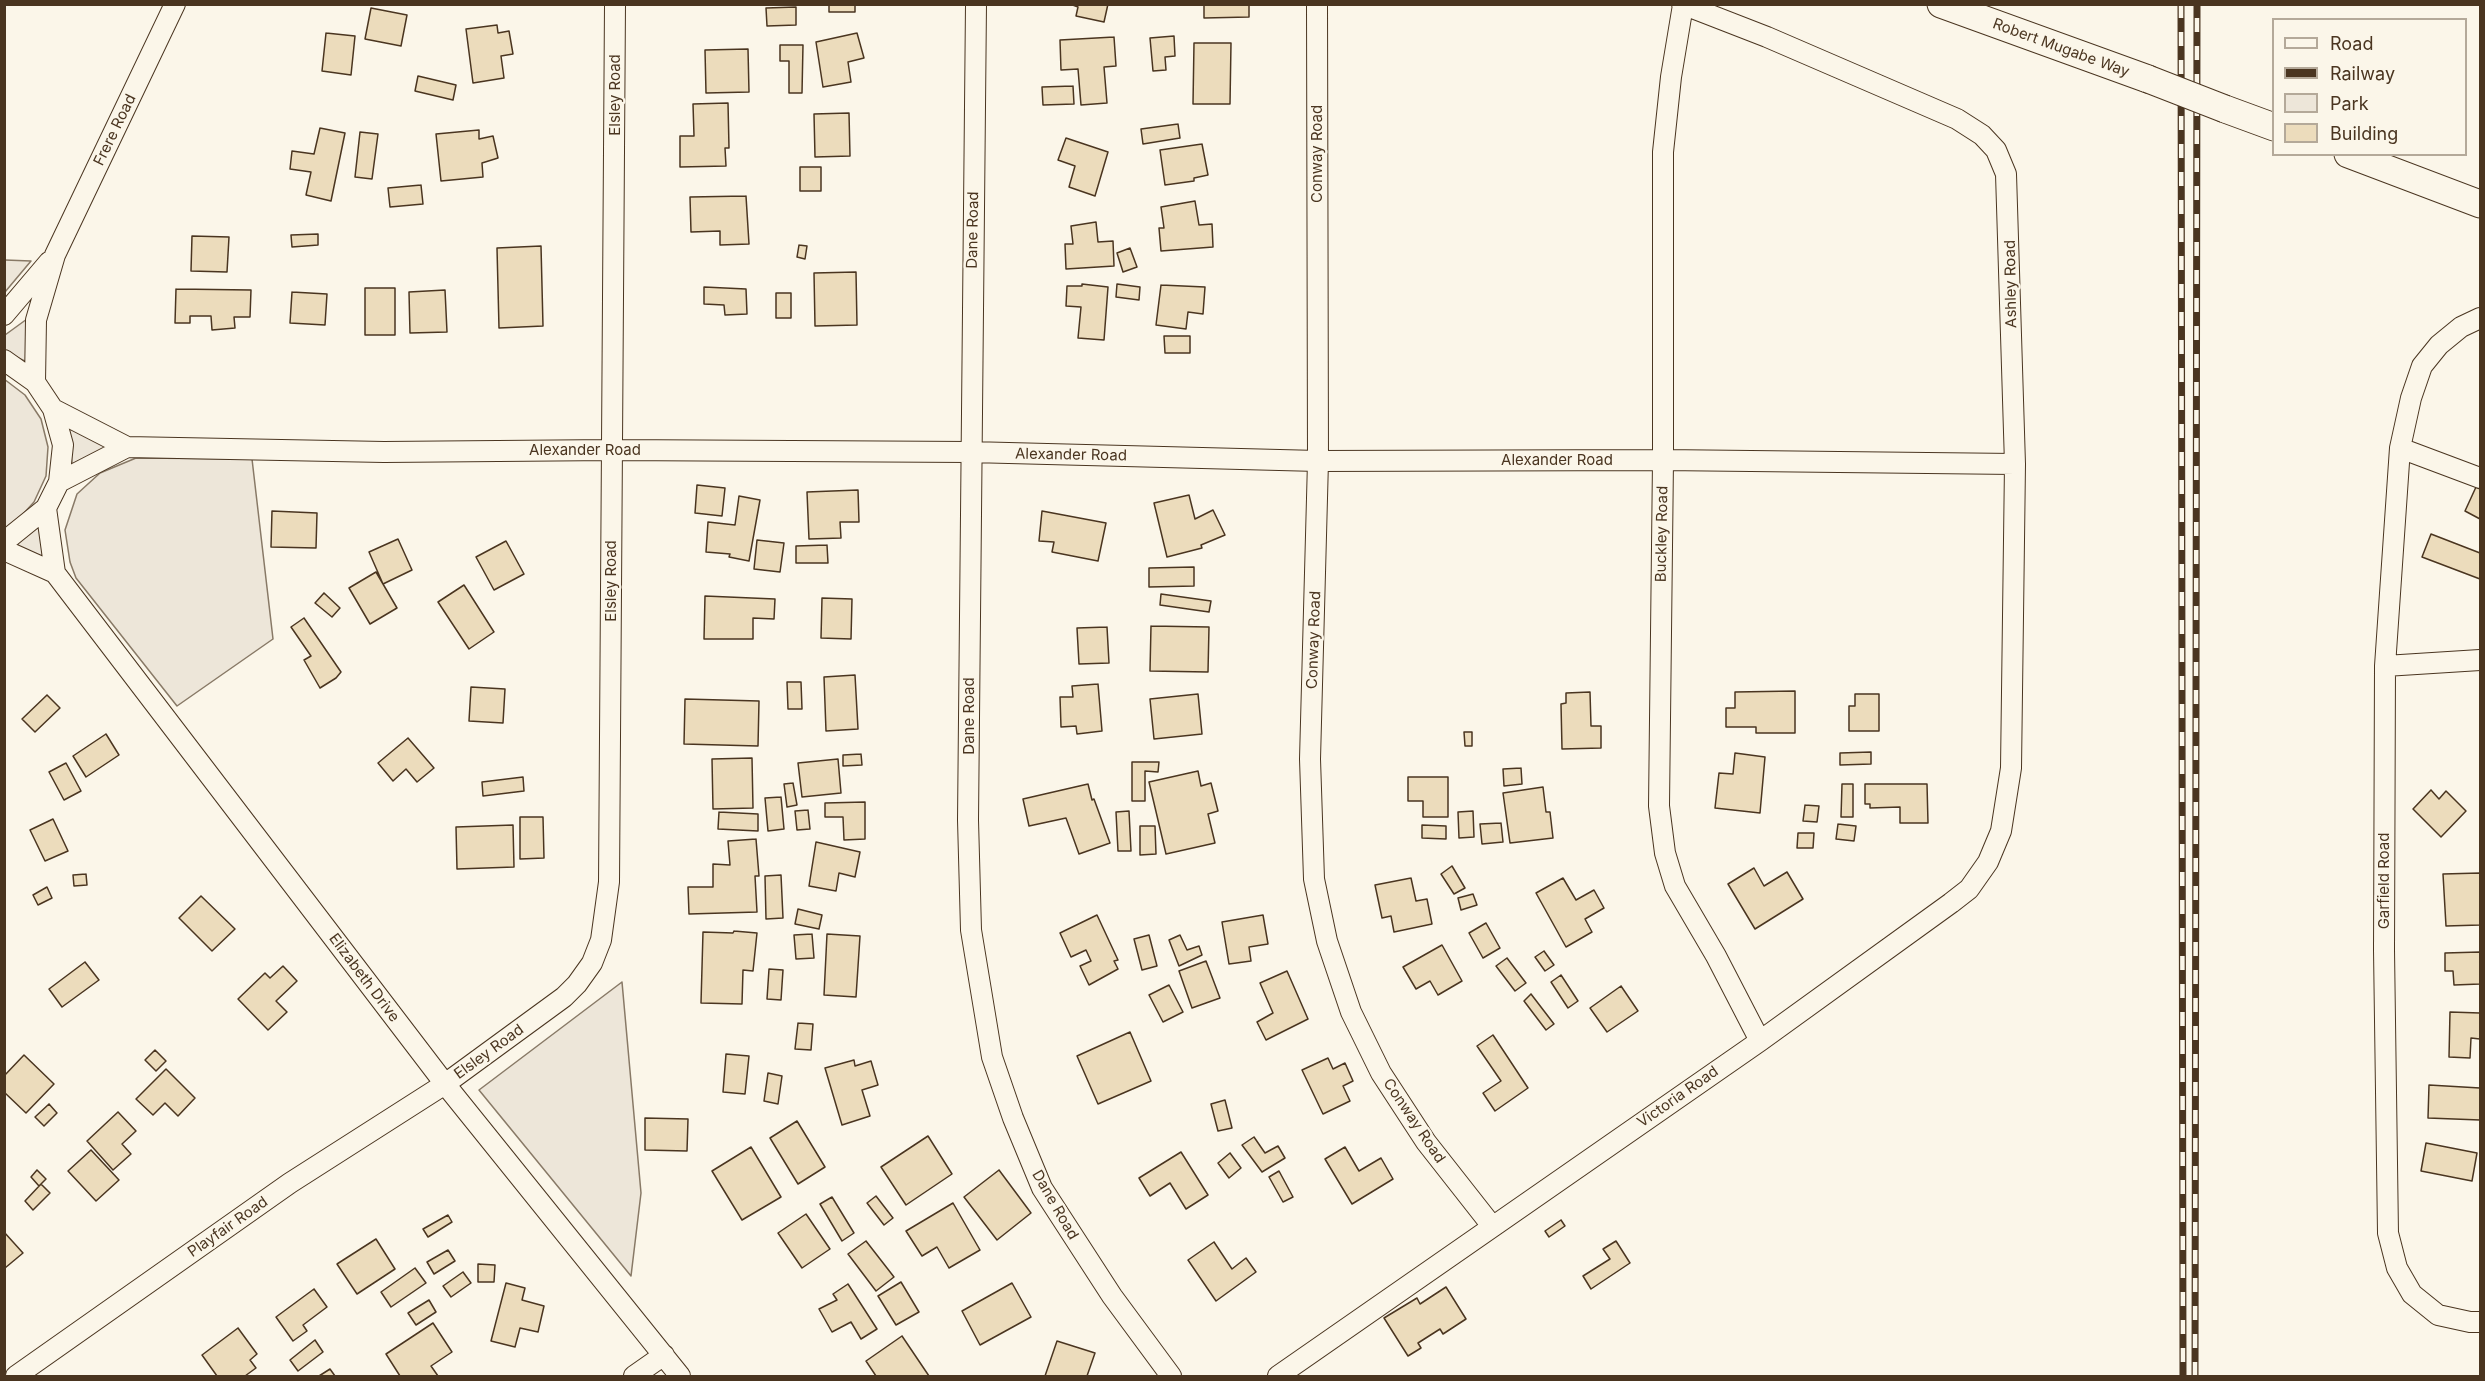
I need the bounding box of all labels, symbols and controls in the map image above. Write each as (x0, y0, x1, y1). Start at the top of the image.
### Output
street label: Robert Mugabe Way (1990, 15, 2132, 81)
legend (2272, 18, 2467, 156)
text: Road (2330, 33, 2373, 54)
street label: Elsley Road (606, 54, 624, 136)
text: Railway (2330, 63, 2395, 84)
street label: Frere Road (90, 91, 140, 169)
text: Park (2330, 93, 2369, 114)
street label: Conway Road (1308, 105, 1326, 203)
text: Building (2330, 123, 2398, 144)
street label: Dane Road (963, 191, 983, 269)
street label: Ashley Road (2001, 240, 2021, 328)
street label: Alexander Road (529, 441, 641, 459)
street label: Alexander Road (1015, 445, 1127, 465)
street label: Alexander Road (1501, 451, 1613, 469)
street label: Buckley Road (1652, 486, 1672, 582)
street label: Elsley Road (602, 540, 620, 622)
street label: Conway Road (1303, 591, 1325, 689)
street label: Dane Road (960, 677, 978, 755)
street label: Garfield Road (2375, 833, 2393, 929)
street label: Elizabeth Drive (325, 930, 403, 1026)
street label: Elsley Road (451, 1021, 527, 1083)
street label: Victoria Road (1634, 1062, 1722, 1132)
street label: Conway Road (1379, 1075, 1449, 1167)
street label: Dane Road (1028, 1167, 1082, 1243)
street label: Playfair Road (185, 1193, 271, 1261)

